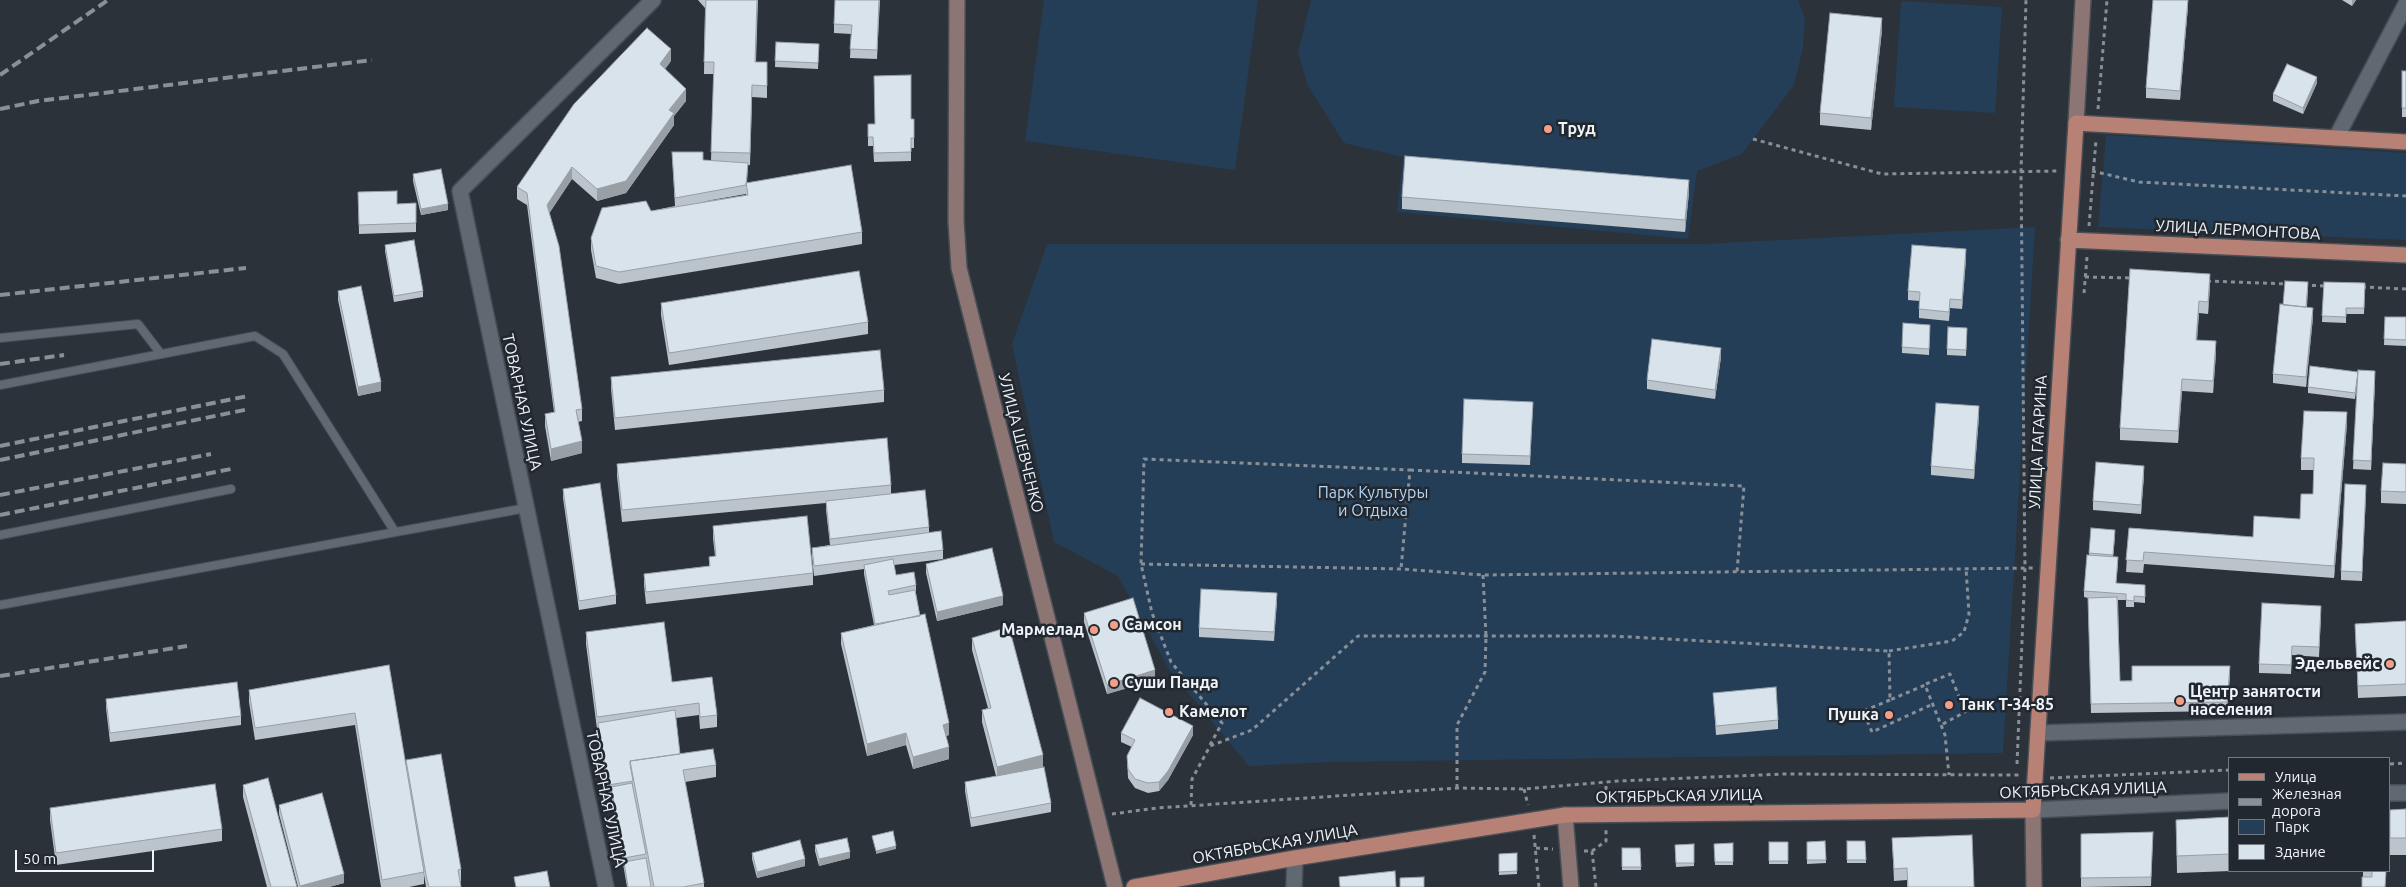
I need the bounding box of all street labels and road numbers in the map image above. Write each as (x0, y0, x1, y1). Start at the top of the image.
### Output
street label: УЛИЦА ЛЕРМОНТОВА (2155, 216, 2321, 244)
street label: ТОВАРНАЯ УЛИЦА (498, 332, 546, 472)
street label: УЛИЦА ШЕВЧЕНКО (994, 371, 1048, 515)
street label: УЛИЦА ГАГАРИНА (2025, 375, 2051, 509)
street label: ТОВАРНАЯ УЛИЦА (582, 729, 630, 869)
street label: ОКТЯБРЬСКАЯ УЛИЦА (1999, 777, 2167, 803)
street label: ОКТЯБРЬСКАЯ УЛИЦА (1595, 785, 1763, 807)
street label: ОКТЯБРЬСКАЯ УЛИЦА (1191, 820, 1359, 868)

